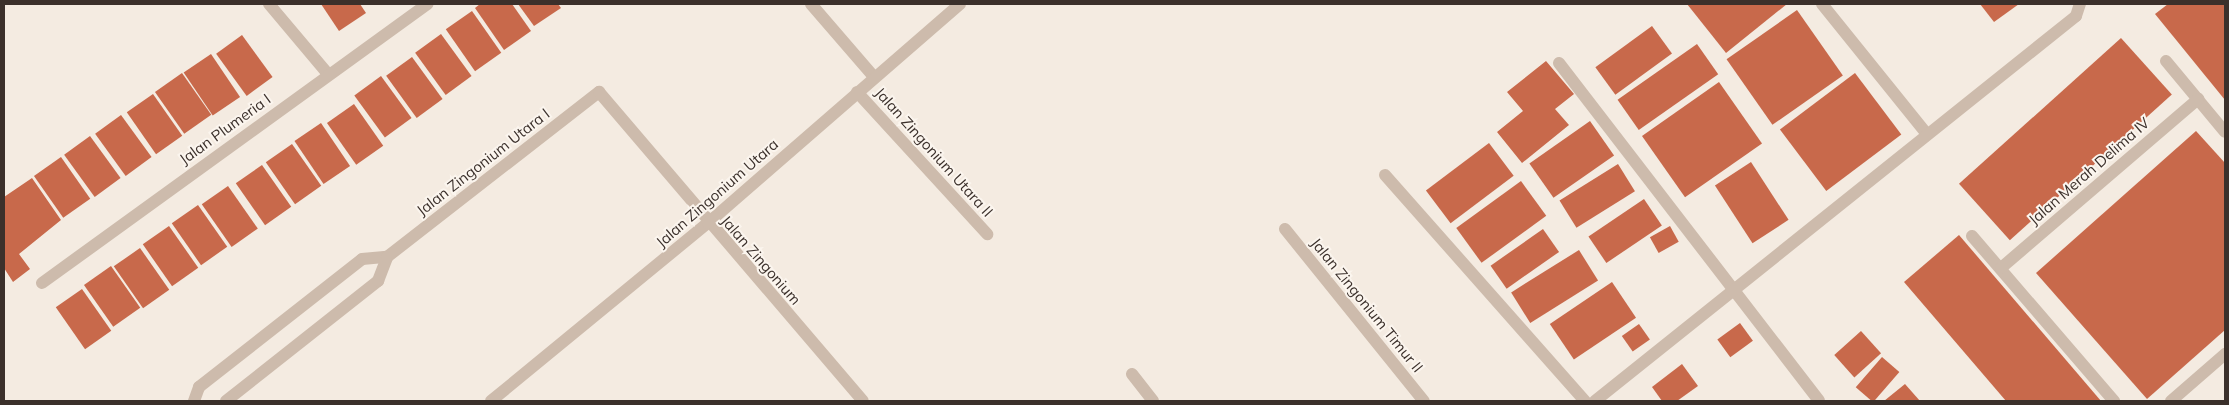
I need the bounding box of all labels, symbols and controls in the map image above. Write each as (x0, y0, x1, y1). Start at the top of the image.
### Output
street label: Jalan Zingonium Utara II (871, 84, 997, 220)
street label: Jalan Plumeria I (176, 90, 274, 168)
street label: Jalan Zingonium Utara I (413, 105, 553, 219)
street label: Jalan Merah Delima IV (2025, 114, 2153, 228)
street label: Jalan Zingonium Utara (652, 135, 782, 251)
street label: Jalan Zingonium (717, 212, 805, 308)
street label: Jalan Zingonium Timur II (1307, 234, 1427, 376)

